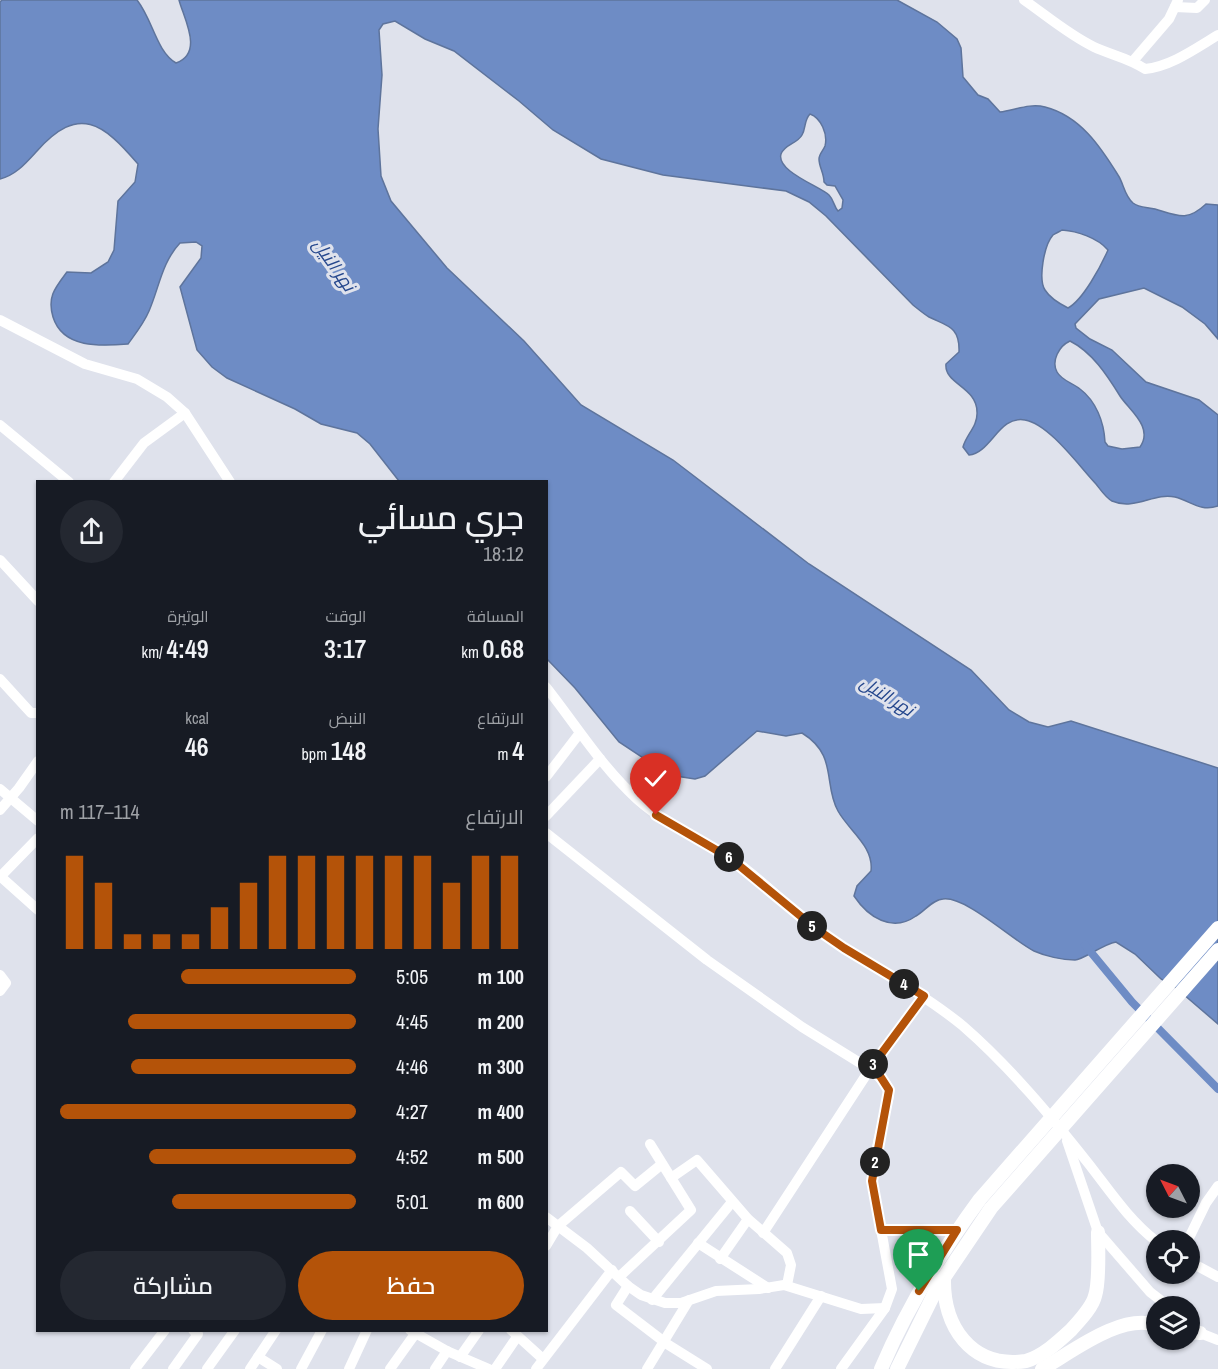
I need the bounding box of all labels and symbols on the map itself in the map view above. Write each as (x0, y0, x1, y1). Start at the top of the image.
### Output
water label: نهر النيل (307, 233, 363, 298)
water label: نهر النيل (856, 669, 921, 723)
pin (630, 753, 681, 815)
pin: 6 (714, 842, 744, 872)
pin: 5 (797, 911, 827, 941)
pin: 4 (889, 969, 919, 999)
pin: 3 (858, 1049, 888, 1079)
pin: 2 (860, 1147, 890, 1177)
north arrow (1146, 1164, 1200, 1218)
pin (893, 1229, 944, 1291)

